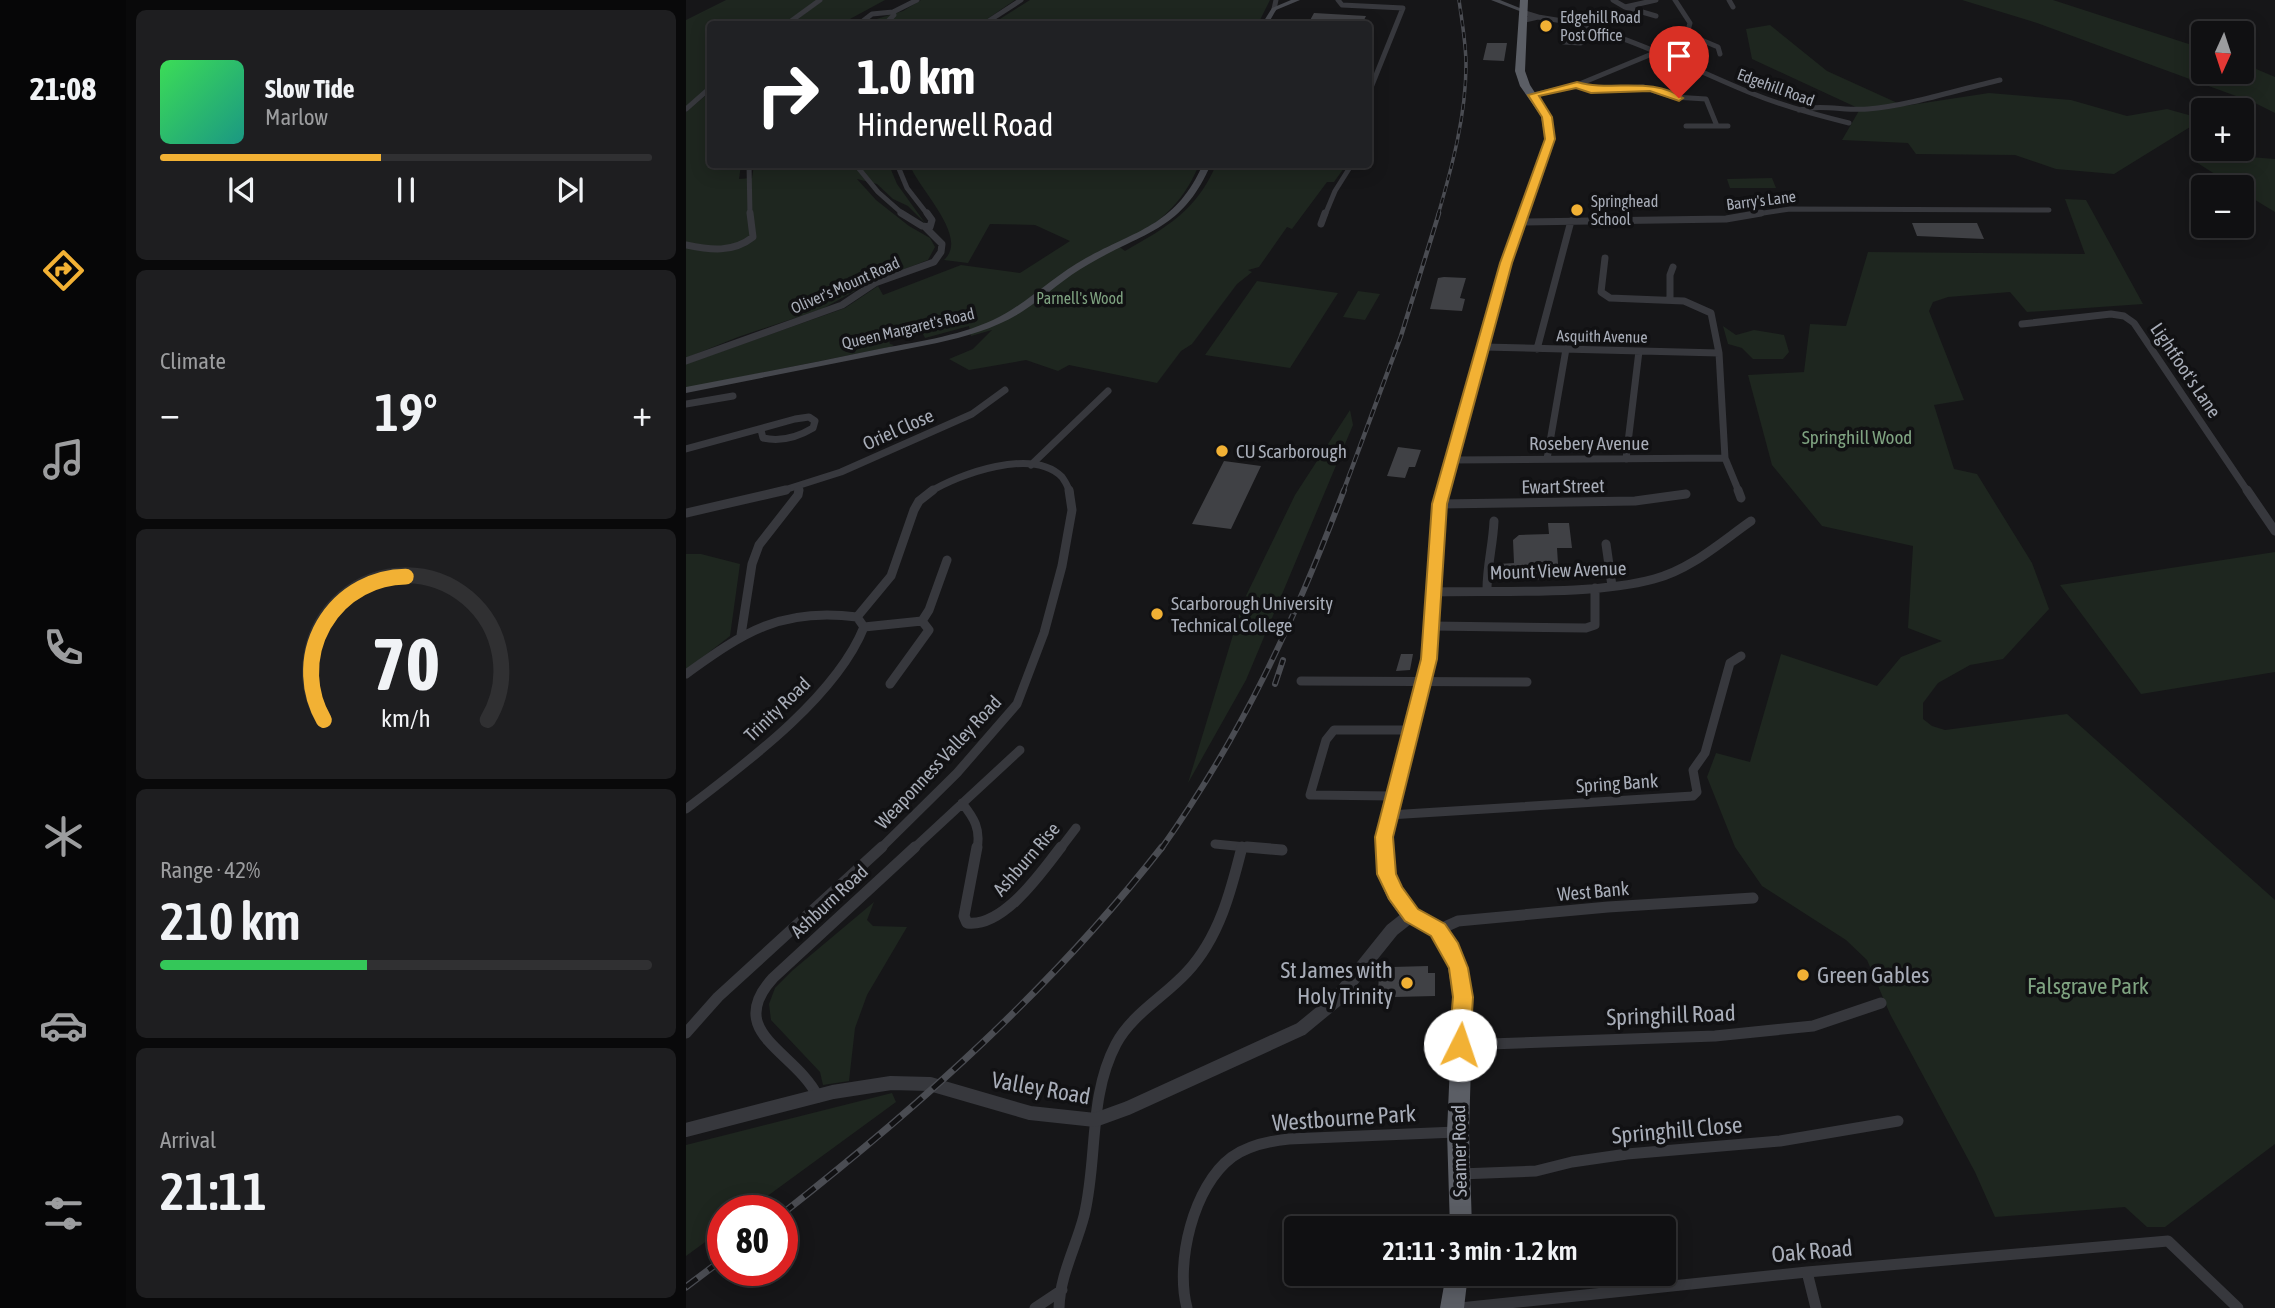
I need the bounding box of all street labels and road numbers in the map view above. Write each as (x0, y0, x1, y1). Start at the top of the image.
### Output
street label: Edgehill Road (1735, 65, 1817, 110)
street label: Barry's Lane (1725, 187, 1797, 214)
street label: Oliver's Mount Road (788, 253, 902, 317)
street label: Queen Margaret's Road (840, 304, 976, 353)
street label: Lightfoot's Lane (2146, 318, 2226, 422)
street label: Asquith Avenue (1556, 326, 1648, 347)
street label: Oriel Close (859, 404, 937, 454)
street label: Rosebery Avenue (1529, 432, 1649, 454)
street label: Ewart Street (1521, 474, 1605, 498)
street label: Mount View Avenue (1489, 557, 1627, 583)
street label: Trinity Road (740, 672, 814, 746)
street label: Weaponness Valley Road (871, 691, 1005, 833)
street label: Spring Bank (1575, 769, 1659, 797)
street label: Ashburn Rise (988, 818, 1064, 900)
street label: Ashburn Road (786, 860, 872, 942)
street label: West Bank (1556, 877, 1630, 905)
street label: Springhill Road (1606, 1000, 1736, 1030)
street label: Valley Road (990, 1067, 1092, 1109)
street label: Westbourne Park (1271, 1100, 1417, 1136)
street label: Seamer Road (1447, 1105, 1471, 1197)
street label: Springhill Close (1611, 1111, 1743, 1149)
street label: Oak Road (1770, 1235, 1854, 1267)

